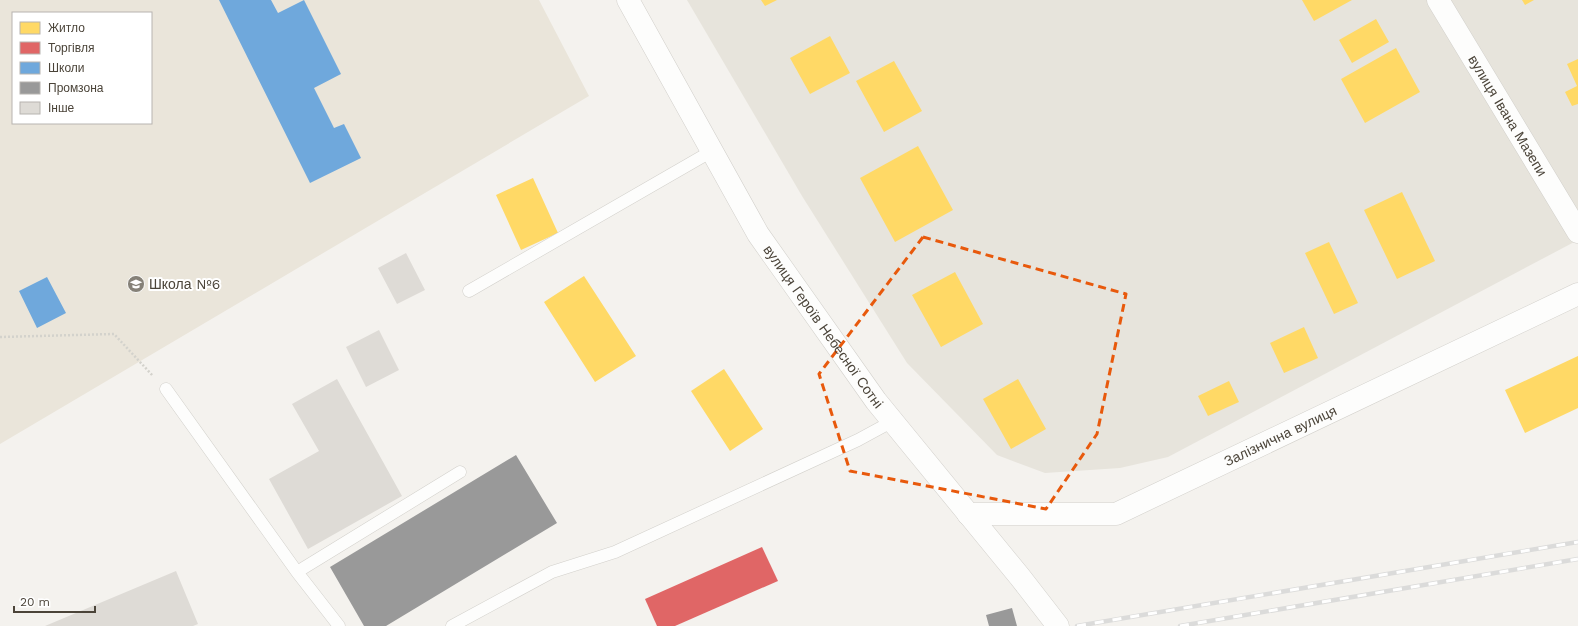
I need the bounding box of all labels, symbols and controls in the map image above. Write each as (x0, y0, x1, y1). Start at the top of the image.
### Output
legend (12, 12, 152, 124)
text: Житло (48, 21, 85, 35)
text: Торгівля (48, 41, 94, 55)
street label: вулиця Івана Мазепи (1465, 52, 1550, 179)
text: Школи (48, 61, 85, 75)
text: Промзона (48, 81, 104, 95)
text: Інше (48, 101, 75, 115)
street label: вулиця Героїв Небесної Сотні (760, 242, 886, 411)
school or university icon: Школа №6 (126, 274, 146, 294)
place label: Школа №6 (149, 276, 220, 292)
street label: Залізнична вулиця (1222, 402, 1339, 469)
scale bar (14, 588, 95, 614)
text: 20 m (20, 595, 50, 609)

